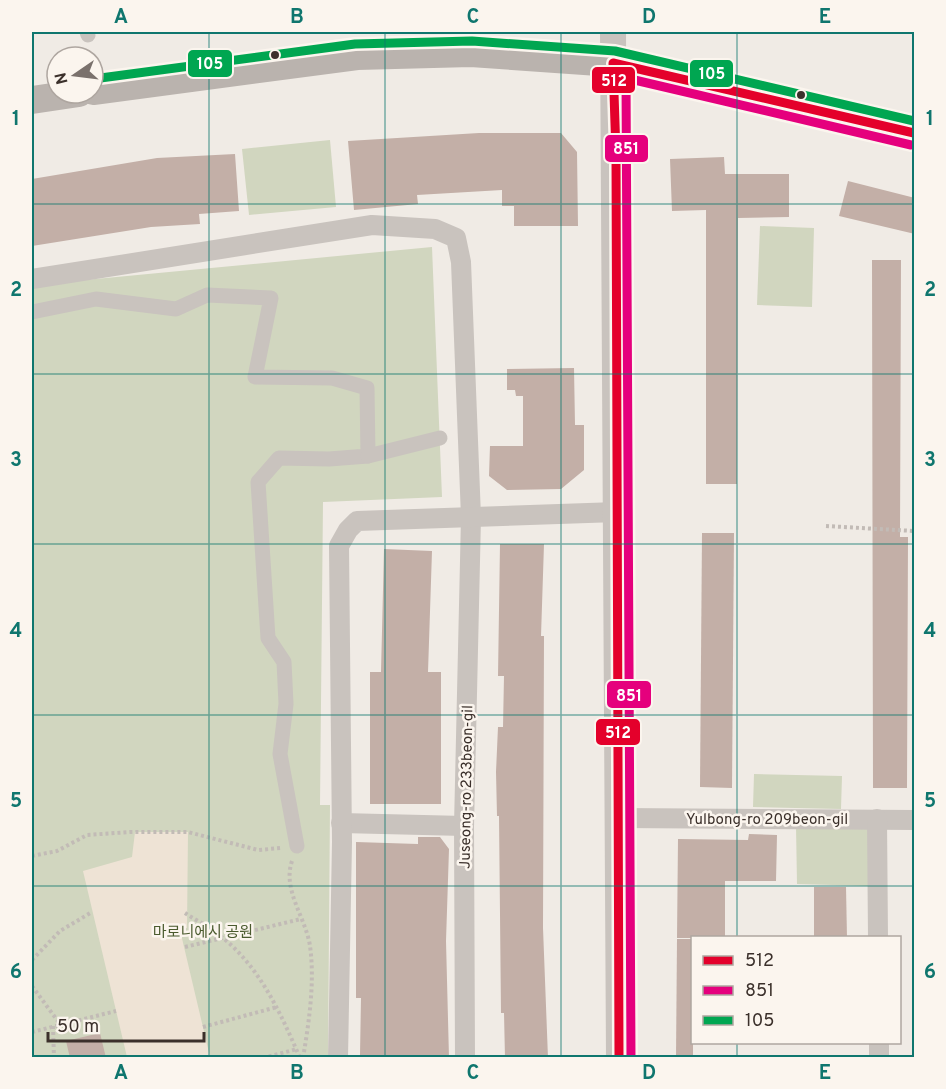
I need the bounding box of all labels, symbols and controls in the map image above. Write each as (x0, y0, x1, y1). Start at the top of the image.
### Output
text: A (114, 5, 128, 31)
text: B (290, 5, 304, 31)
text: C (467, 5, 479, 31)
text: D (642, 5, 656, 31)
text: E (819, 5, 831, 31)
north arrow (45, 45, 105, 105)
line badge: 105 (187, 49, 233, 78)
unlabelled marker (269, 49, 281, 61)
text: 105 (197, 55, 223, 75)
line badge: 105 (689, 59, 734, 88)
text: 105 (699, 65, 725, 85)
line badge: 512 (591, 66, 636, 94)
text: N (51, 70, 73, 86)
text: 512 (601, 72, 627, 92)
unlabelled marker (795, 89, 807, 101)
text: 1 (12, 107, 20, 133)
text: 1 (926, 107, 934, 133)
line badge: 851 (604, 134, 649, 163)
text: 851 (613, 140, 639, 160)
text: 2 (10, 278, 22, 304)
text: 2 (924, 278, 936, 304)
text: 3 (10, 448, 22, 474)
text: 3 (924, 448, 936, 474)
text: 4 (10, 619, 22, 645)
text: 4 (924, 619, 936, 645)
line badge: 851 (606, 680, 652, 709)
text: 851 (616, 687, 642, 707)
street label: Juseong-ro 233beon-gil (457, 705, 478, 869)
line badge: 512 (595, 718, 641, 746)
text: 512 (605, 724, 631, 744)
text: 5 (10, 789, 22, 815)
text: 5 (924, 789, 936, 815)
street label: Yulbong-ro 209beon-gil (686, 811, 848, 830)
park label: 마로니에시 공원 (153, 924, 253, 943)
legend (691, 936, 901, 1044)
text: 512 (745, 950, 774, 973)
text: 6 (10, 960, 22, 986)
text: 6 (924, 960, 936, 986)
text: 851 (745, 980, 774, 1003)
scale bar (48, 1005, 204, 1043)
text: 105 (745, 1010, 774, 1033)
text: 50 m (57, 1016, 99, 1039)
text: A (114, 1061, 128, 1087)
text: B (290, 1061, 304, 1087)
text: C (467, 1061, 479, 1087)
text: D (642, 1061, 656, 1087)
text: E (819, 1061, 831, 1087)

